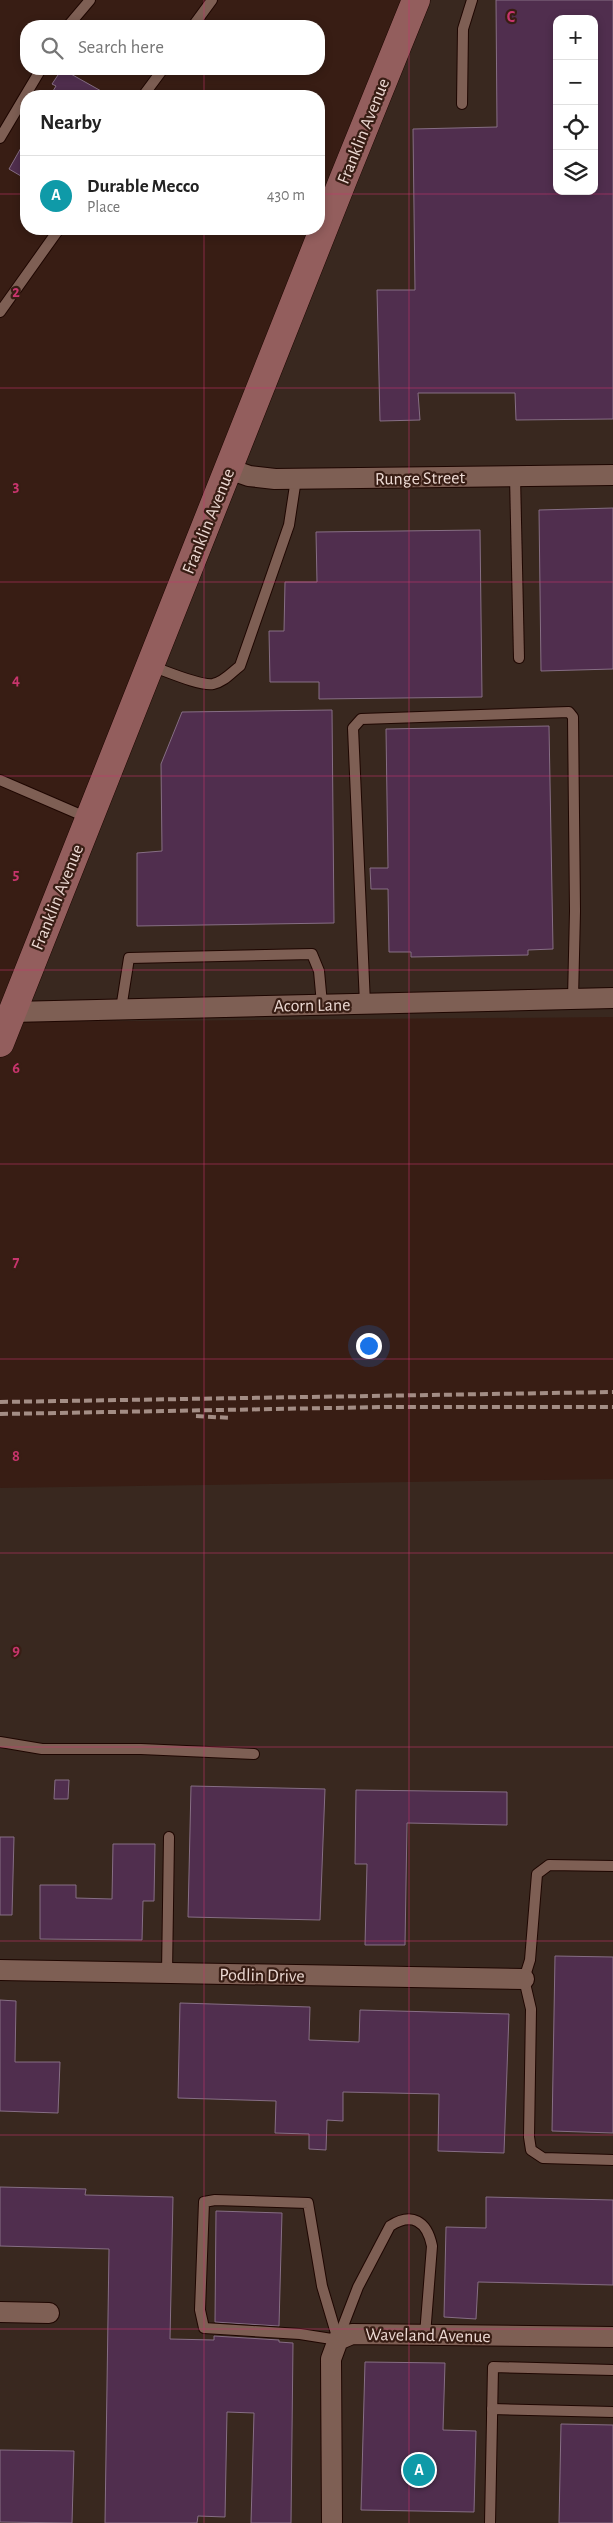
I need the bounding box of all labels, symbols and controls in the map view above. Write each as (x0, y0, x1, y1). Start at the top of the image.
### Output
text: C (507, 9, 516, 25)
map controls (553, 15, 598, 195)
button: + (553, 15, 598, 60)
search box (20, 20, 325, 75)
icon: search (38, 34, 66, 62)
text: Search here (78, 38, 164, 57)
button: − (553, 60, 598, 105)
street label: Franklin Avenue (335, 76, 393, 187)
button: locate (553, 105, 598, 150)
text: Nearby (40, 112, 101, 133)
button: layers (553, 150, 598, 195)
text: Durable Mecco (87, 177, 199, 196)
text: A (51, 187, 61, 203)
text: 430 m (267, 187, 305, 203)
text: Place (87, 199, 120, 215)
text: 2 (12, 284, 20, 300)
street label: Franklin Avenue (180, 466, 238, 577)
street label: Runge Street (375, 469, 466, 489)
text: 3 (13, 478, 20, 494)
text: 4 (12, 672, 20, 688)
street label: Franklin Avenue (29, 842, 87, 953)
text: 5 (13, 866, 20, 882)
street label: Acorn Lane (273, 996, 351, 1016)
text: 6 (12, 1060, 20, 1076)
text: 7 (13, 1254, 20, 1270)
your location (356, 1333, 382, 1359)
text: 8 (12, 1448, 20, 1464)
text: 9 (12, 1642, 20, 1658)
street label: Podlin Drive (219, 1966, 305, 1986)
street label: Waveland Avenue (365, 2326, 491, 2346)
pin: A (403, 2451, 435, 2489)

